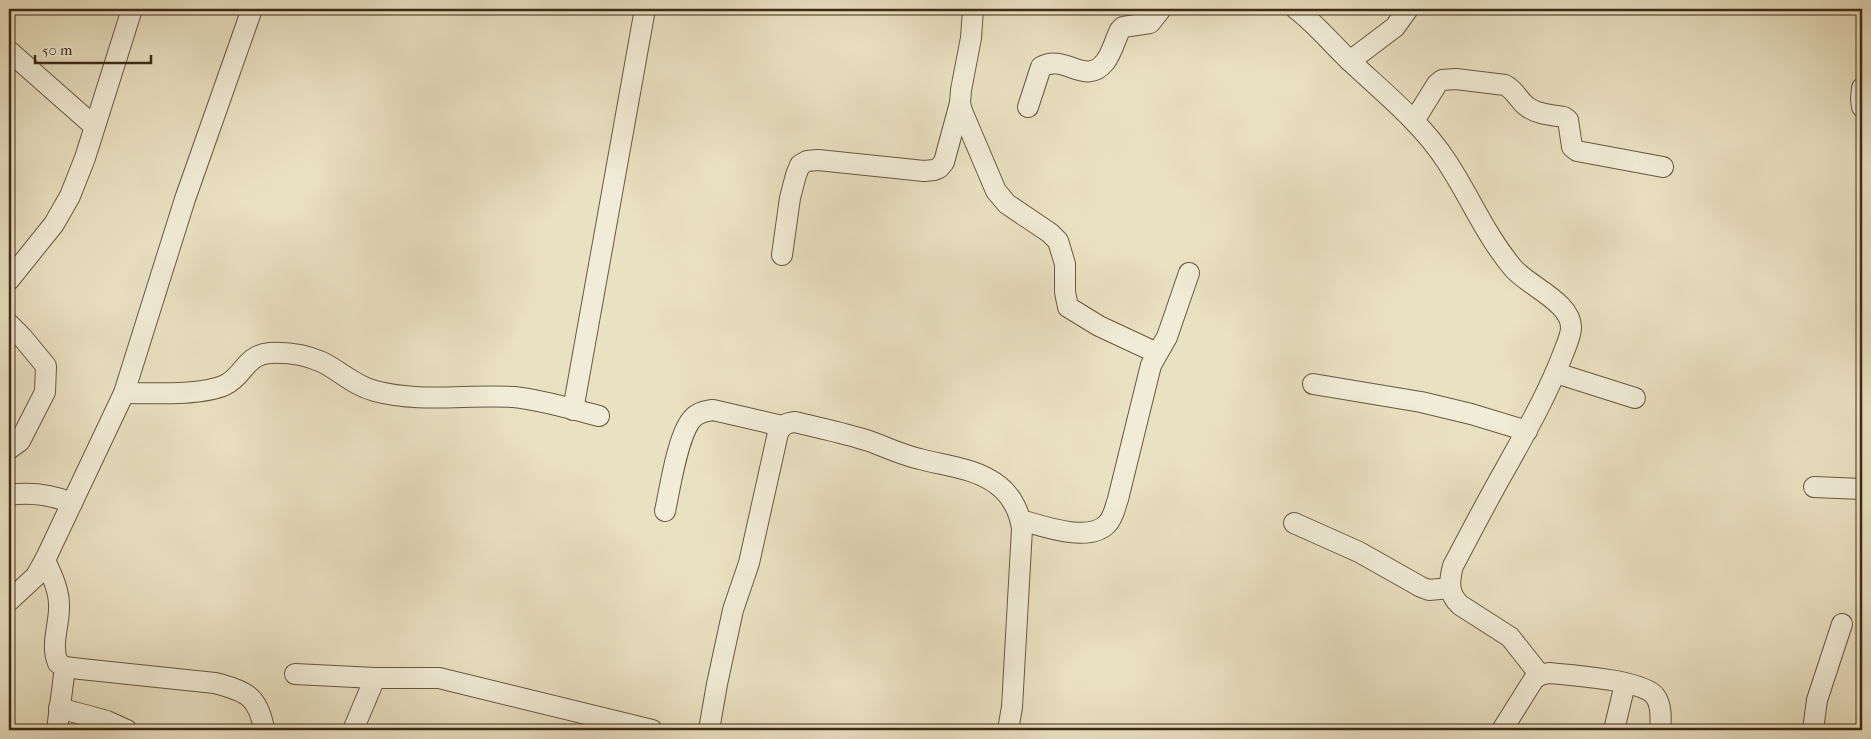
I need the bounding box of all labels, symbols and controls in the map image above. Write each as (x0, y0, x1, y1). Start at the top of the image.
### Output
scale bar (35, 32, 151, 64)
text: 50 m (42, 41, 73, 59)

